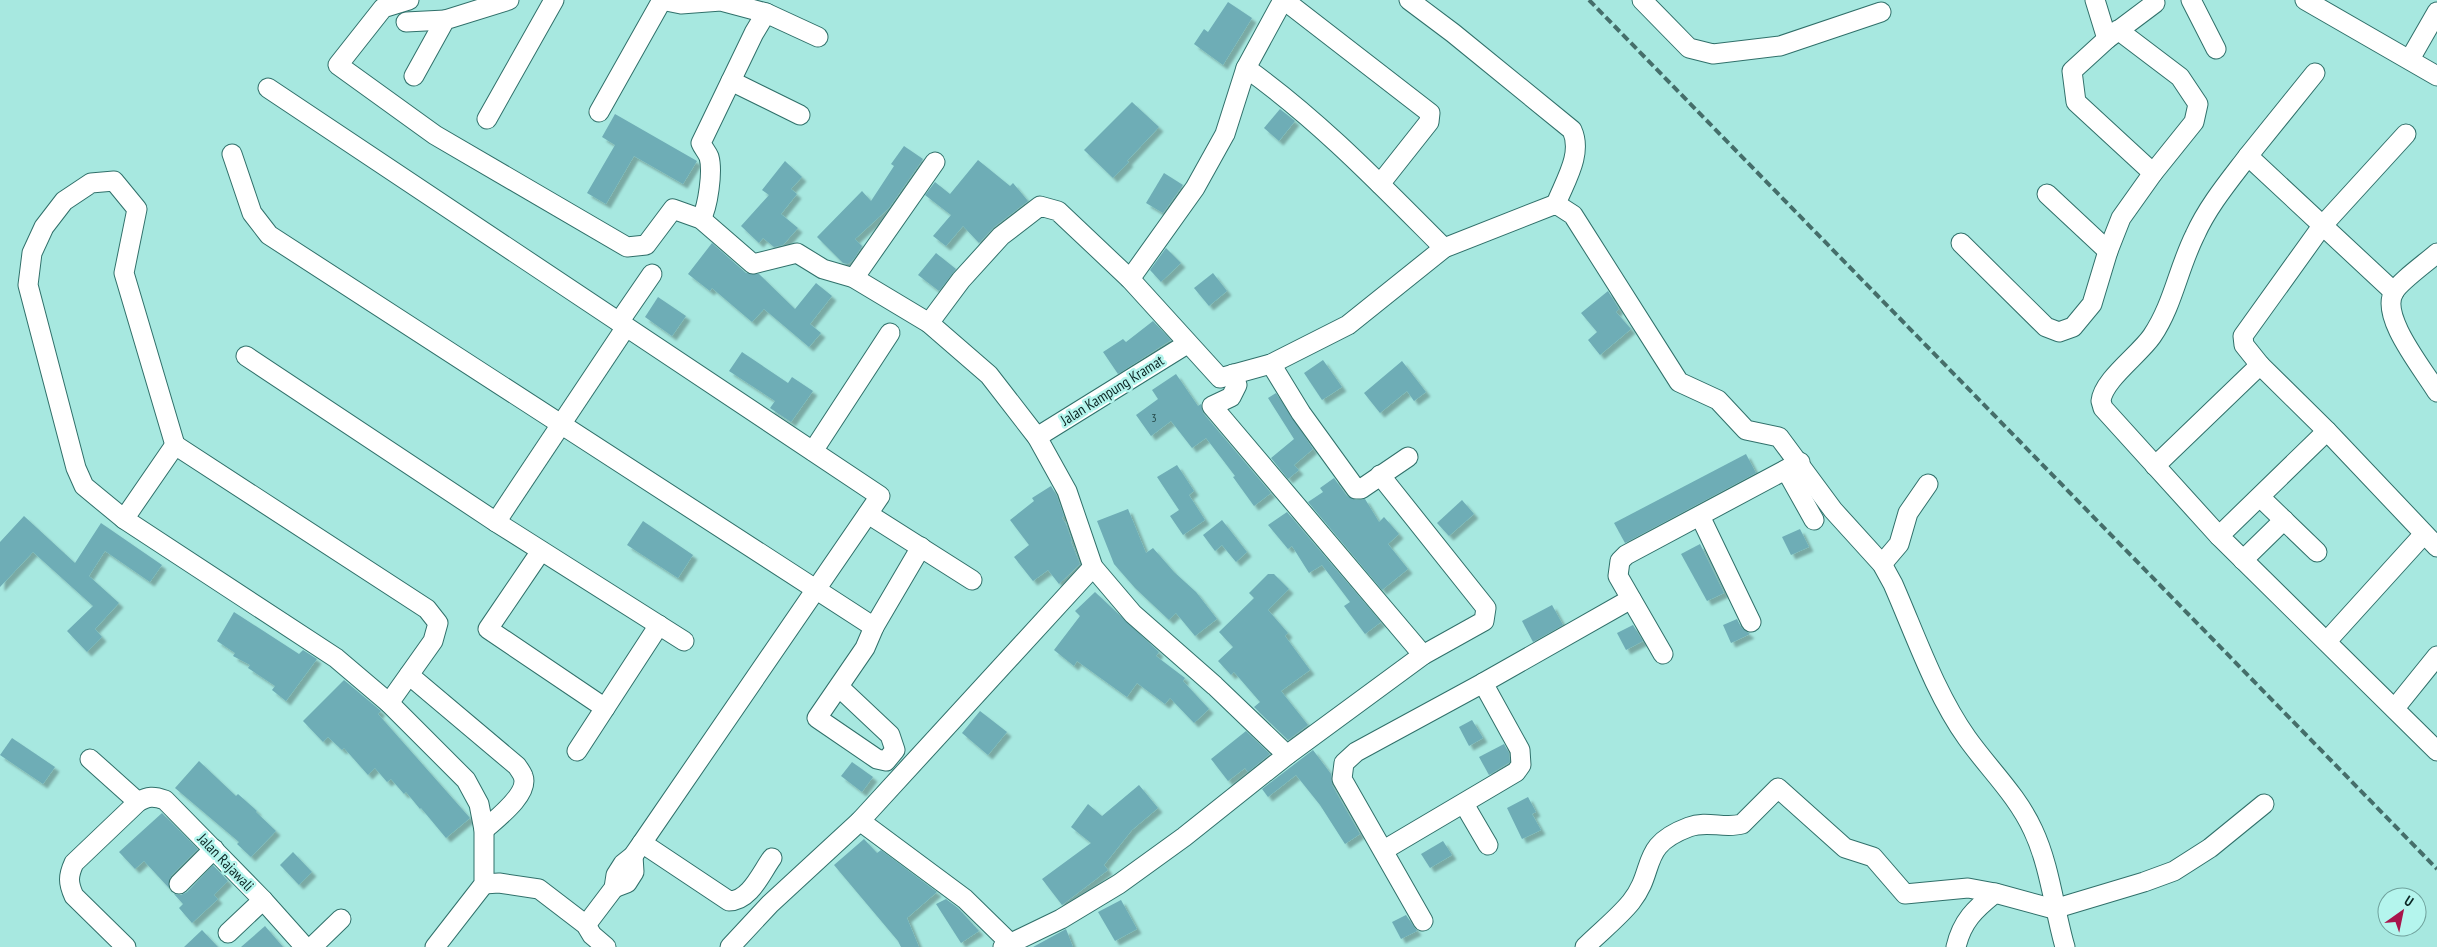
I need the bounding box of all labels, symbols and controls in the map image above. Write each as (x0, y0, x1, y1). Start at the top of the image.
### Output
street label: Jalan Kampung Kramat (1056, 351, 1167, 430)
house number: 3 (1151, 410, 1157, 425)
street label: Jalan Rajawali (193, 828, 258, 895)
north arrow (2377, 887, 2427, 937)
text: U (2401, 892, 2417, 911)

